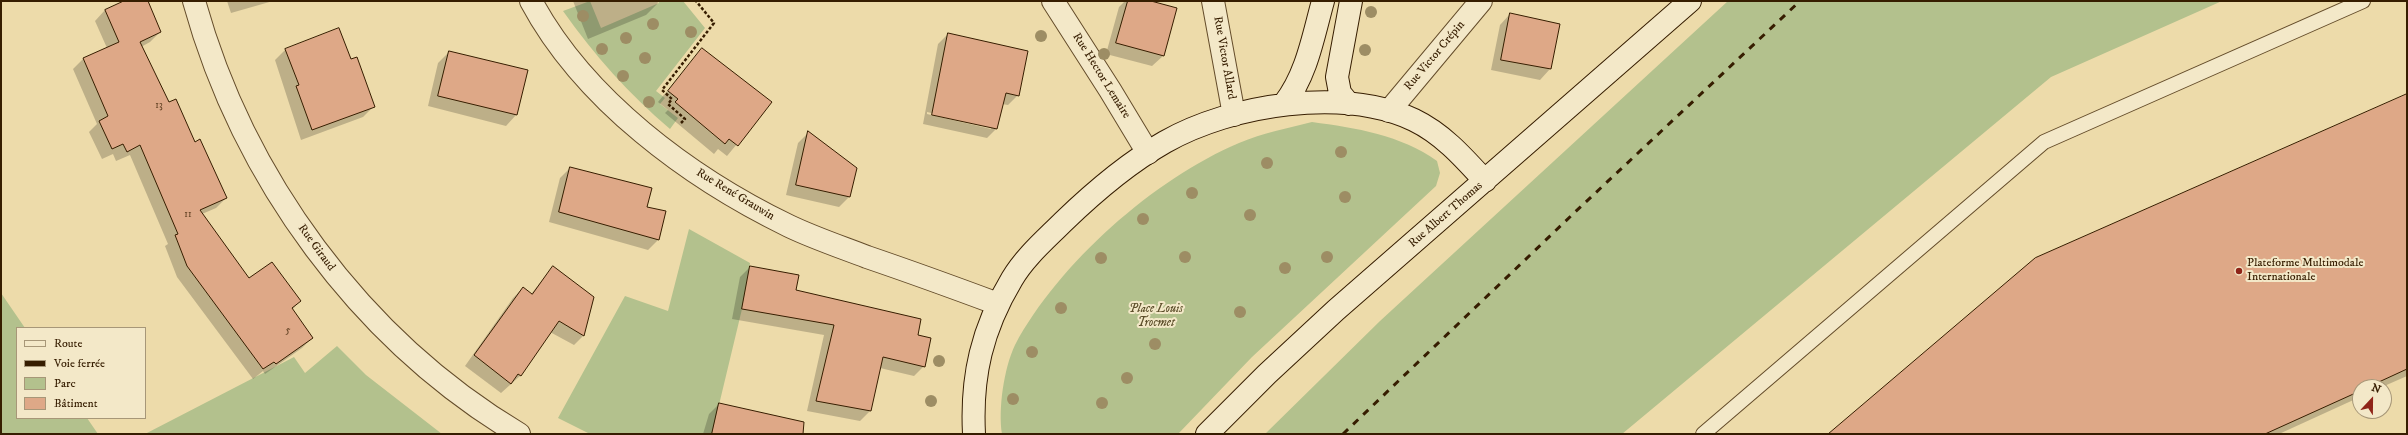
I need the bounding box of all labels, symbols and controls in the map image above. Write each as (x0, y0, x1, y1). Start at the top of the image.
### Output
street label: Rue Victor Allard (1210, 15, 1238, 101)
street label: Rue Victor Crépin (1402, 18, 1468, 94)
street label: Rue Hector Lemaire (1069, 31, 1133, 121)
house number: 13 (155, 100, 163, 112)
street label: Rue René Grauwin (693, 166, 777, 224)
street label: Rue Albert Thomas (1406, 179, 1486, 251)
house number: 11 (184, 209, 192, 221)
street label: Rue Giraud (294, 222, 338, 274)
place label: Plateforme Multimodale Internationale (2247, 257, 2363, 285)
marker: Plateforme Multimodale Internationale (2234, 266, 2244, 276)
park label: Place Louis Trocmet (1129, 303, 1183, 331)
house number: 5 (286, 325, 290, 337)
legend (16, 327, 146, 419)
text: Route (54, 336, 82, 351)
text: Voie ferrée (54, 356, 105, 371)
text: Parc (54, 376, 76, 391)
north arrow (2352, 379, 2392, 419)
text: N (2369, 381, 2383, 397)
text: Bâtiment (54, 396, 98, 411)

